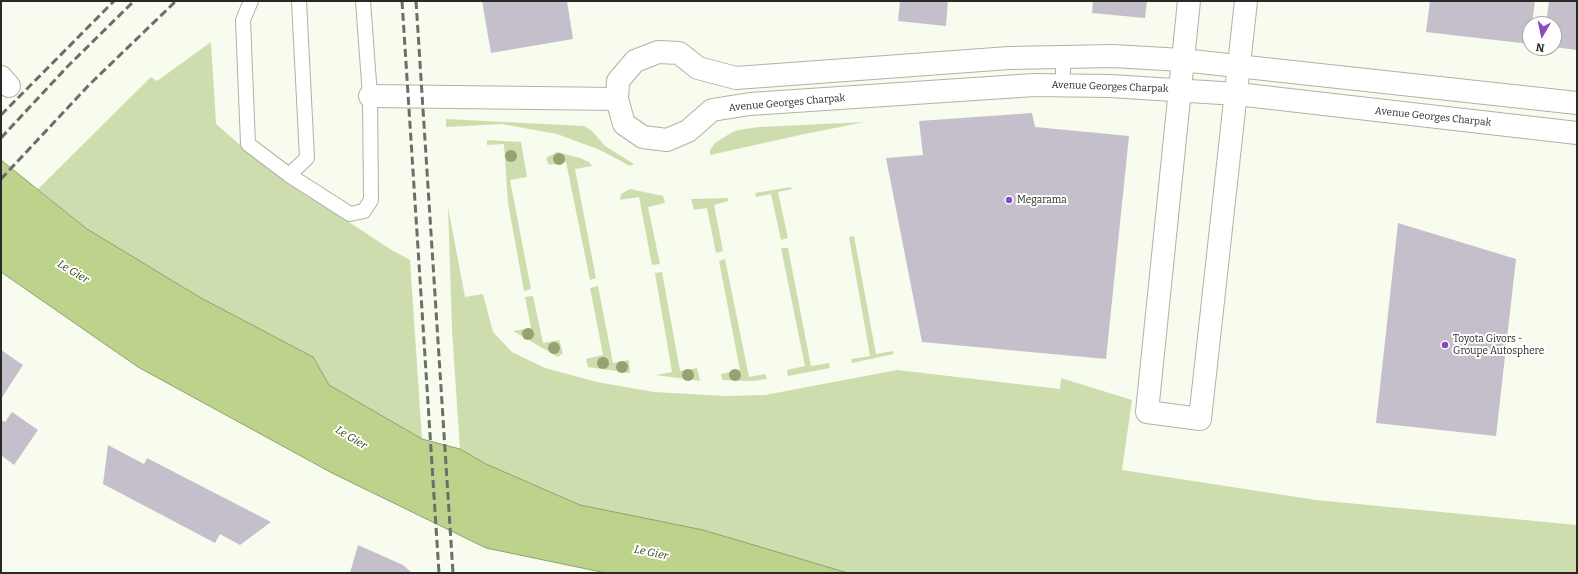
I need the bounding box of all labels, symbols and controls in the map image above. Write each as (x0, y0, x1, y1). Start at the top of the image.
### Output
north arrow (1522, 16, 1562, 56)
text: N (1535, 40, 1545, 54)
street label: Avenue Georges Charpak (1051, 79, 1169, 95)
street label: Avenue Georges Charpak (728, 92, 846, 114)
street label: Avenue Georges Charpak (1374, 105, 1492, 129)
place label: Megarama (1017, 194, 1067, 206)
marker: Megarama (1004, 195, 1014, 205)
water label: Le Gier (55, 257, 91, 287)
place label: Toyota Givors - Groupe Autosphere (1453, 333, 1544, 356)
marker: Toyota Givors - Groupe Autosphere (1440, 340, 1450, 350)
water label: Le Gier (333, 423, 369, 453)
water label: Le Gier (633, 543, 669, 563)

